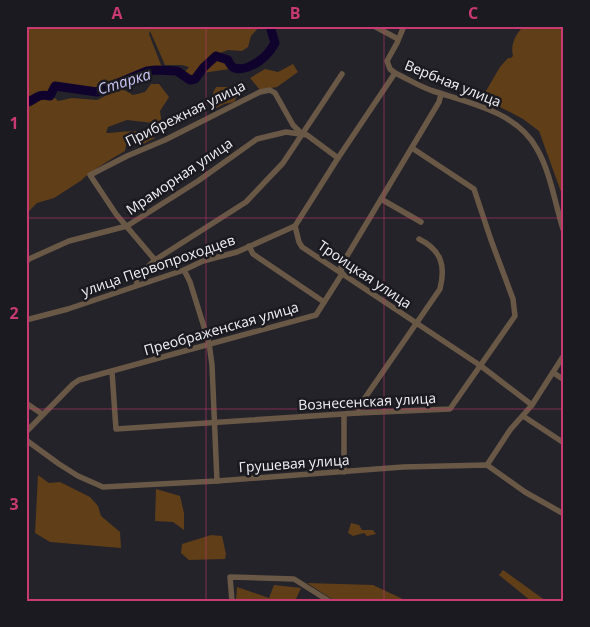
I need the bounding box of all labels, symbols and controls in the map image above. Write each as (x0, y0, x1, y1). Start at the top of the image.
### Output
text: A (111, 2, 123, 24)
text: B (290, 2, 300, 24)
text: C (468, 2, 478, 24)
street label: Вербная улица (402, 55, 504, 111)
water label: Старка (95, 63, 154, 99)
street label: Прибрежная улица (122, 76, 248, 150)
text: 1 (9, 112, 19, 134)
street label: Мраморная улица (122, 133, 236, 219)
street label: улица Первопроходцев (79, 230, 237, 300)
street label: Троицкая улица (314, 236, 416, 312)
street label: Преображенская улица (141, 297, 301, 359)
text: 2 (9, 302, 19, 324)
street label: Вознесенская улица (298, 388, 436, 414)
street label: Грушевая улица (238, 450, 350, 476)
text: 3 (9, 493, 19, 515)

